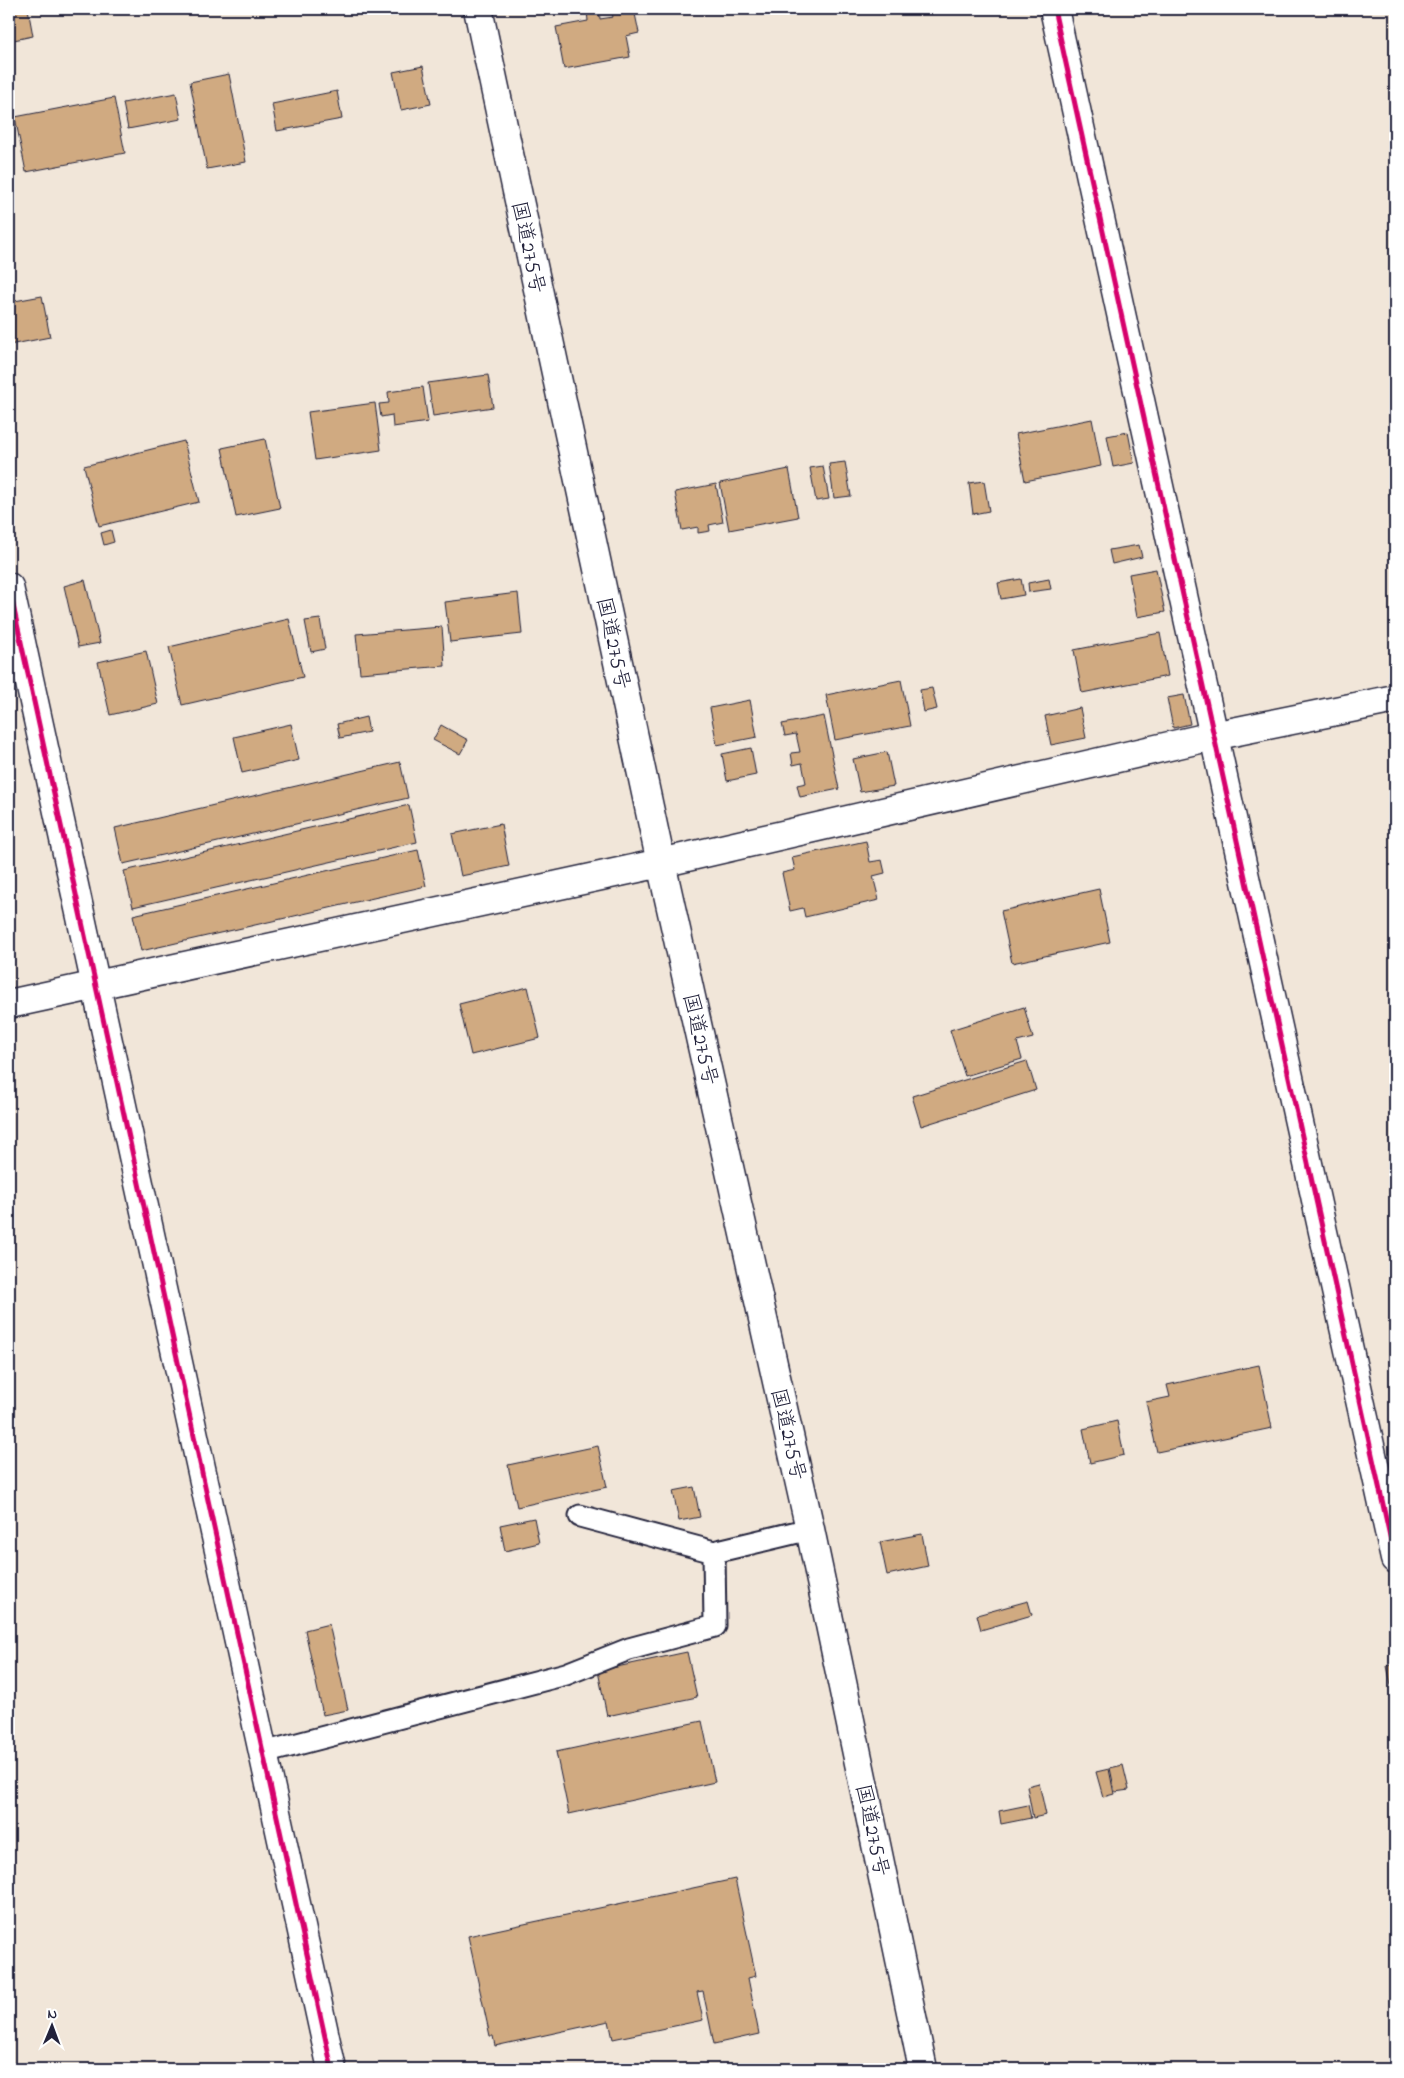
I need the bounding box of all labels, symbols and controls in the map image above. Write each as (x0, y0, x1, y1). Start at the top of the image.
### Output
street label: 国道275号 (503, 198, 551, 297)
street label: 国道275号 (588, 594, 636, 693)
street label: 国道275号 (674, 990, 724, 1089)
street label: 国道275号 (762, 1385, 812, 1484)
street label: 国道275号 (847, 1781, 895, 1880)
north arrow (28, 2000, 78, 2050)
text: N (47, 2004, 57, 2025)

